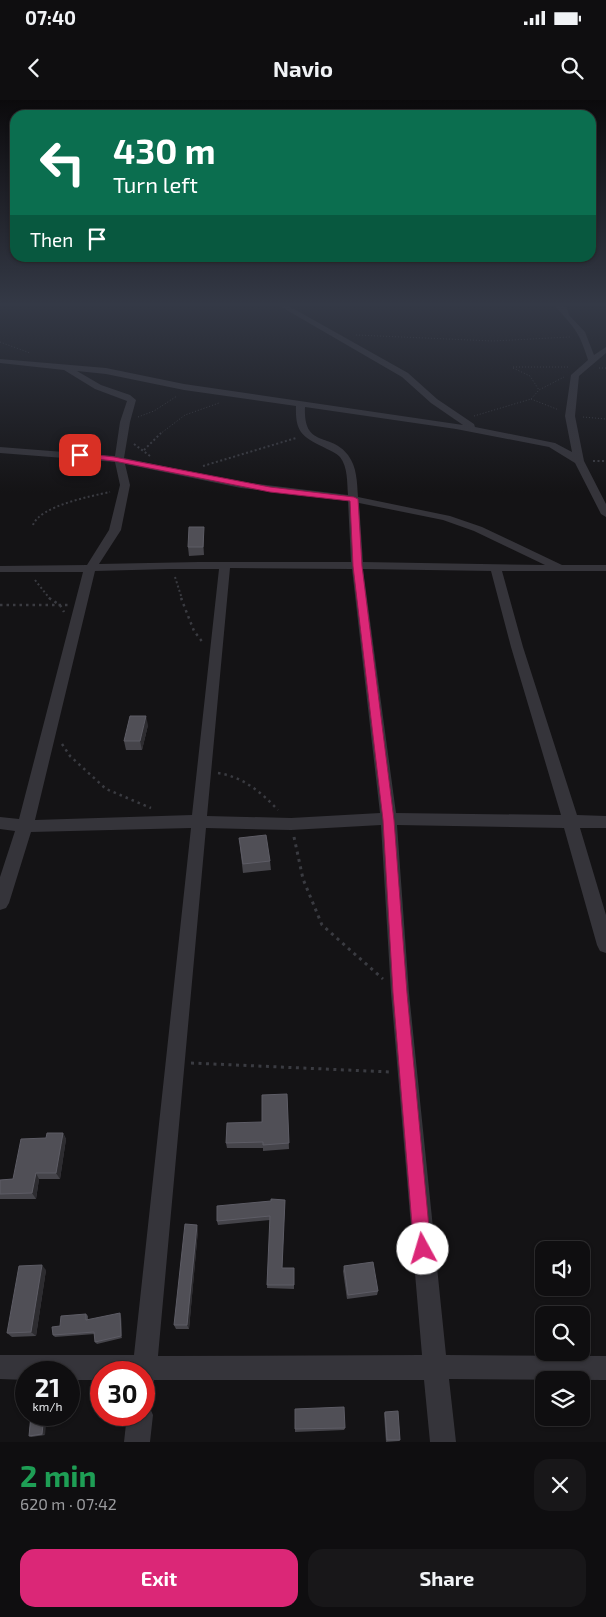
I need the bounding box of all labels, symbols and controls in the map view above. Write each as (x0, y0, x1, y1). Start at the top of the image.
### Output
text: 07:40 (25, 6, 76, 29)
icon: back (20, 54, 48, 82)
icon: search (558, 54, 586, 82)
text: Navio (273, 55, 333, 81)
text: 430 m (113, 129, 216, 171)
icon: left (30, 130, 95, 195)
text: Turn left (113, 171, 198, 197)
icon: arrive (83, 225, 111, 253)
text: Then (30, 228, 73, 251)
pin (59, 434, 101, 476)
icon: arrive (66, 441, 94, 469)
position arrow (396, 1222, 448, 1274)
map controls (535, 1241, 590, 1426)
button: sound (535, 1241, 590, 1296)
button: search (535, 1306, 590, 1361)
speed limit sign: 30 (90, 1361, 155, 1426)
button: layers (535, 1371, 590, 1426)
text: 21 (35, 1372, 60, 1402)
text: km/h (33, 1399, 62, 1413)
text: 2 min (20, 1457, 97, 1493)
button: close (534, 1459, 586, 1511)
text: 620 m · 07:42 (20, 1494, 117, 1513)
button: Exit (20, 1549, 298, 1607)
button: Share (308, 1549, 586, 1607)

